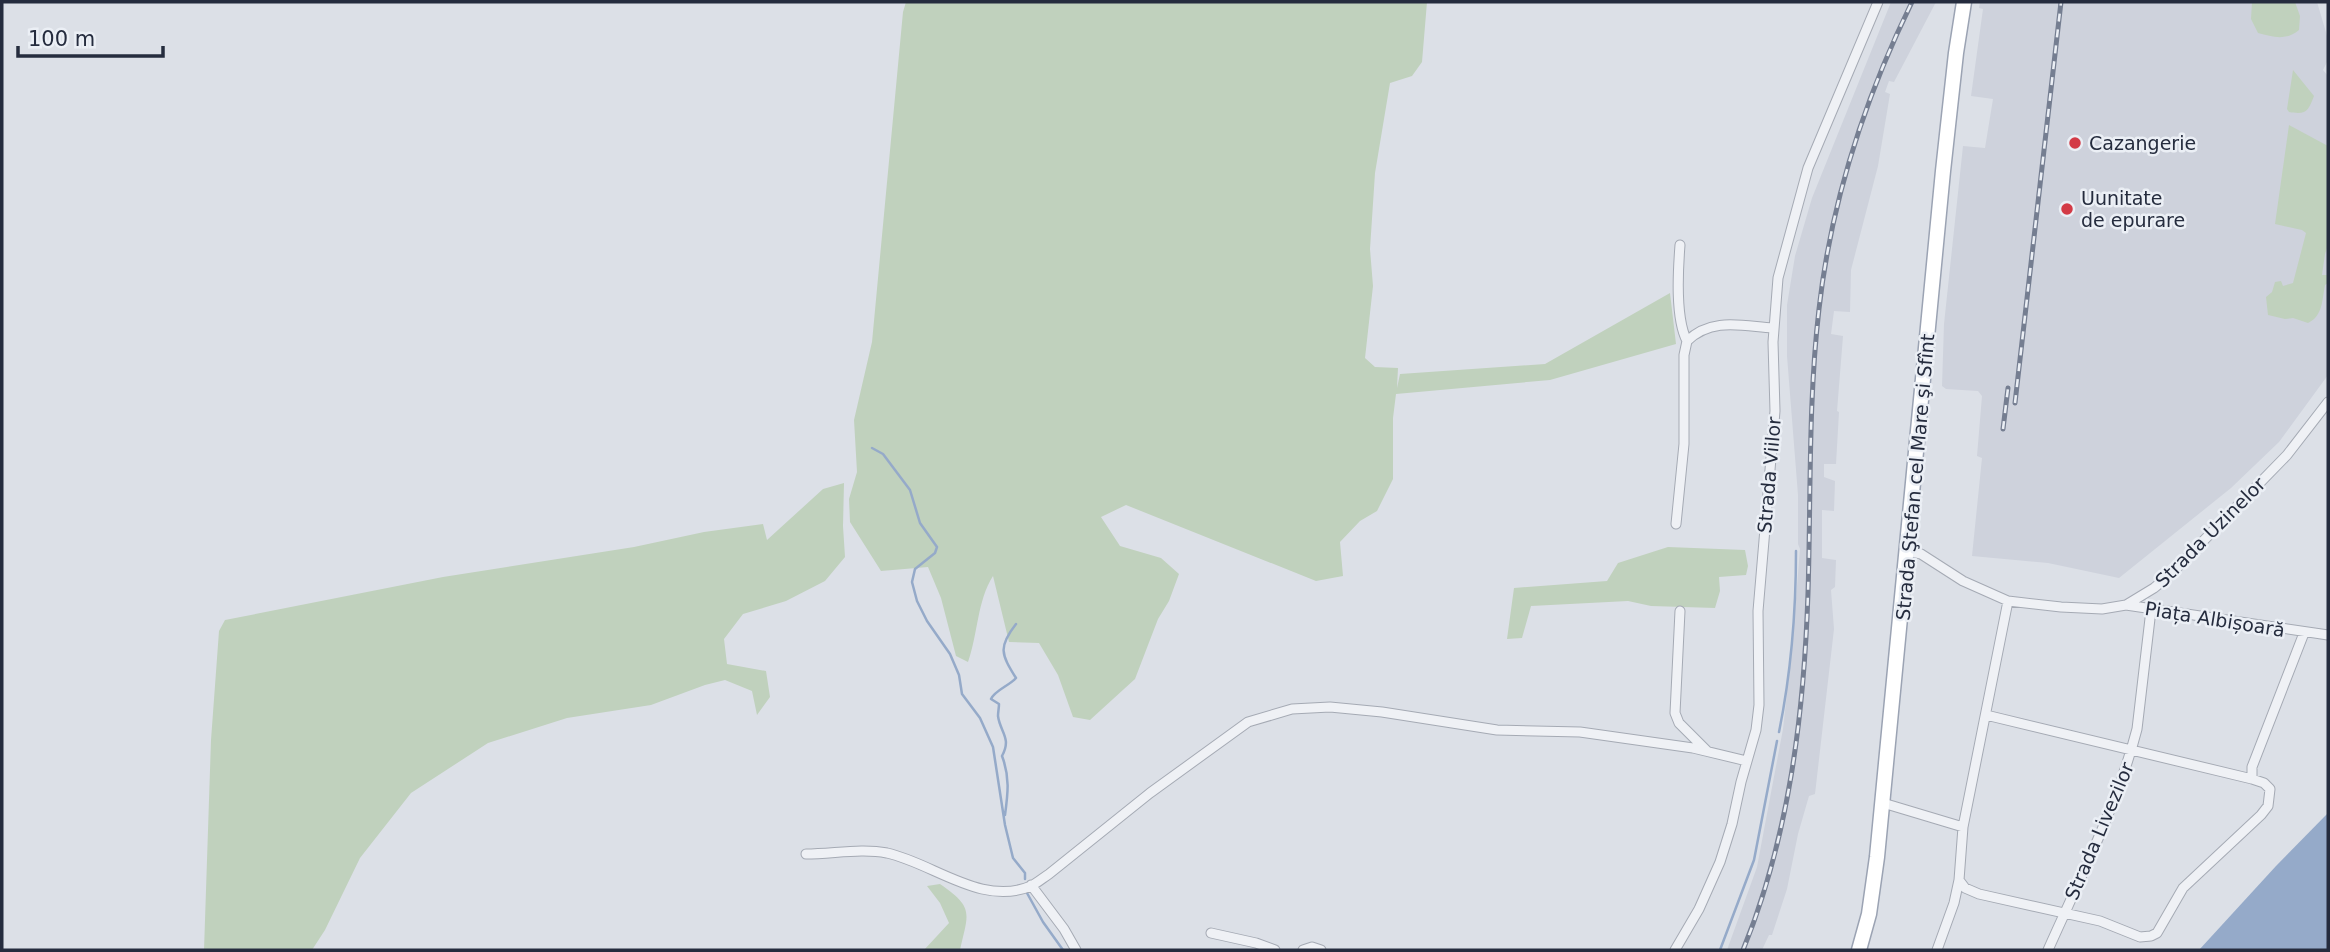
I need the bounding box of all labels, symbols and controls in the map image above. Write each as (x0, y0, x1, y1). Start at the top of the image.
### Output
scale bar (18, 14, 163, 58)
text: 100 m (28, 27, 95, 51)
place label: Cazangerie (2089, 132, 2196, 154)
marker: Cazangerie (2067, 135, 2083, 151)
place label: Uunitate de epurare (2081, 187, 2185, 231)
marker: Uunitate de epurare (2059, 201, 2075, 217)
street label: Strada Ştefan cel Mare şi Sfînt (1892, 333, 1938, 621)
street label: Strada Viilor (1753, 416, 1785, 534)
street label: Strada Uzinelor (2150, 472, 2270, 592)
street label: Piața Albișoară (2143, 597, 2287, 642)
street label: Strada Livezilor (2060, 759, 2138, 903)

